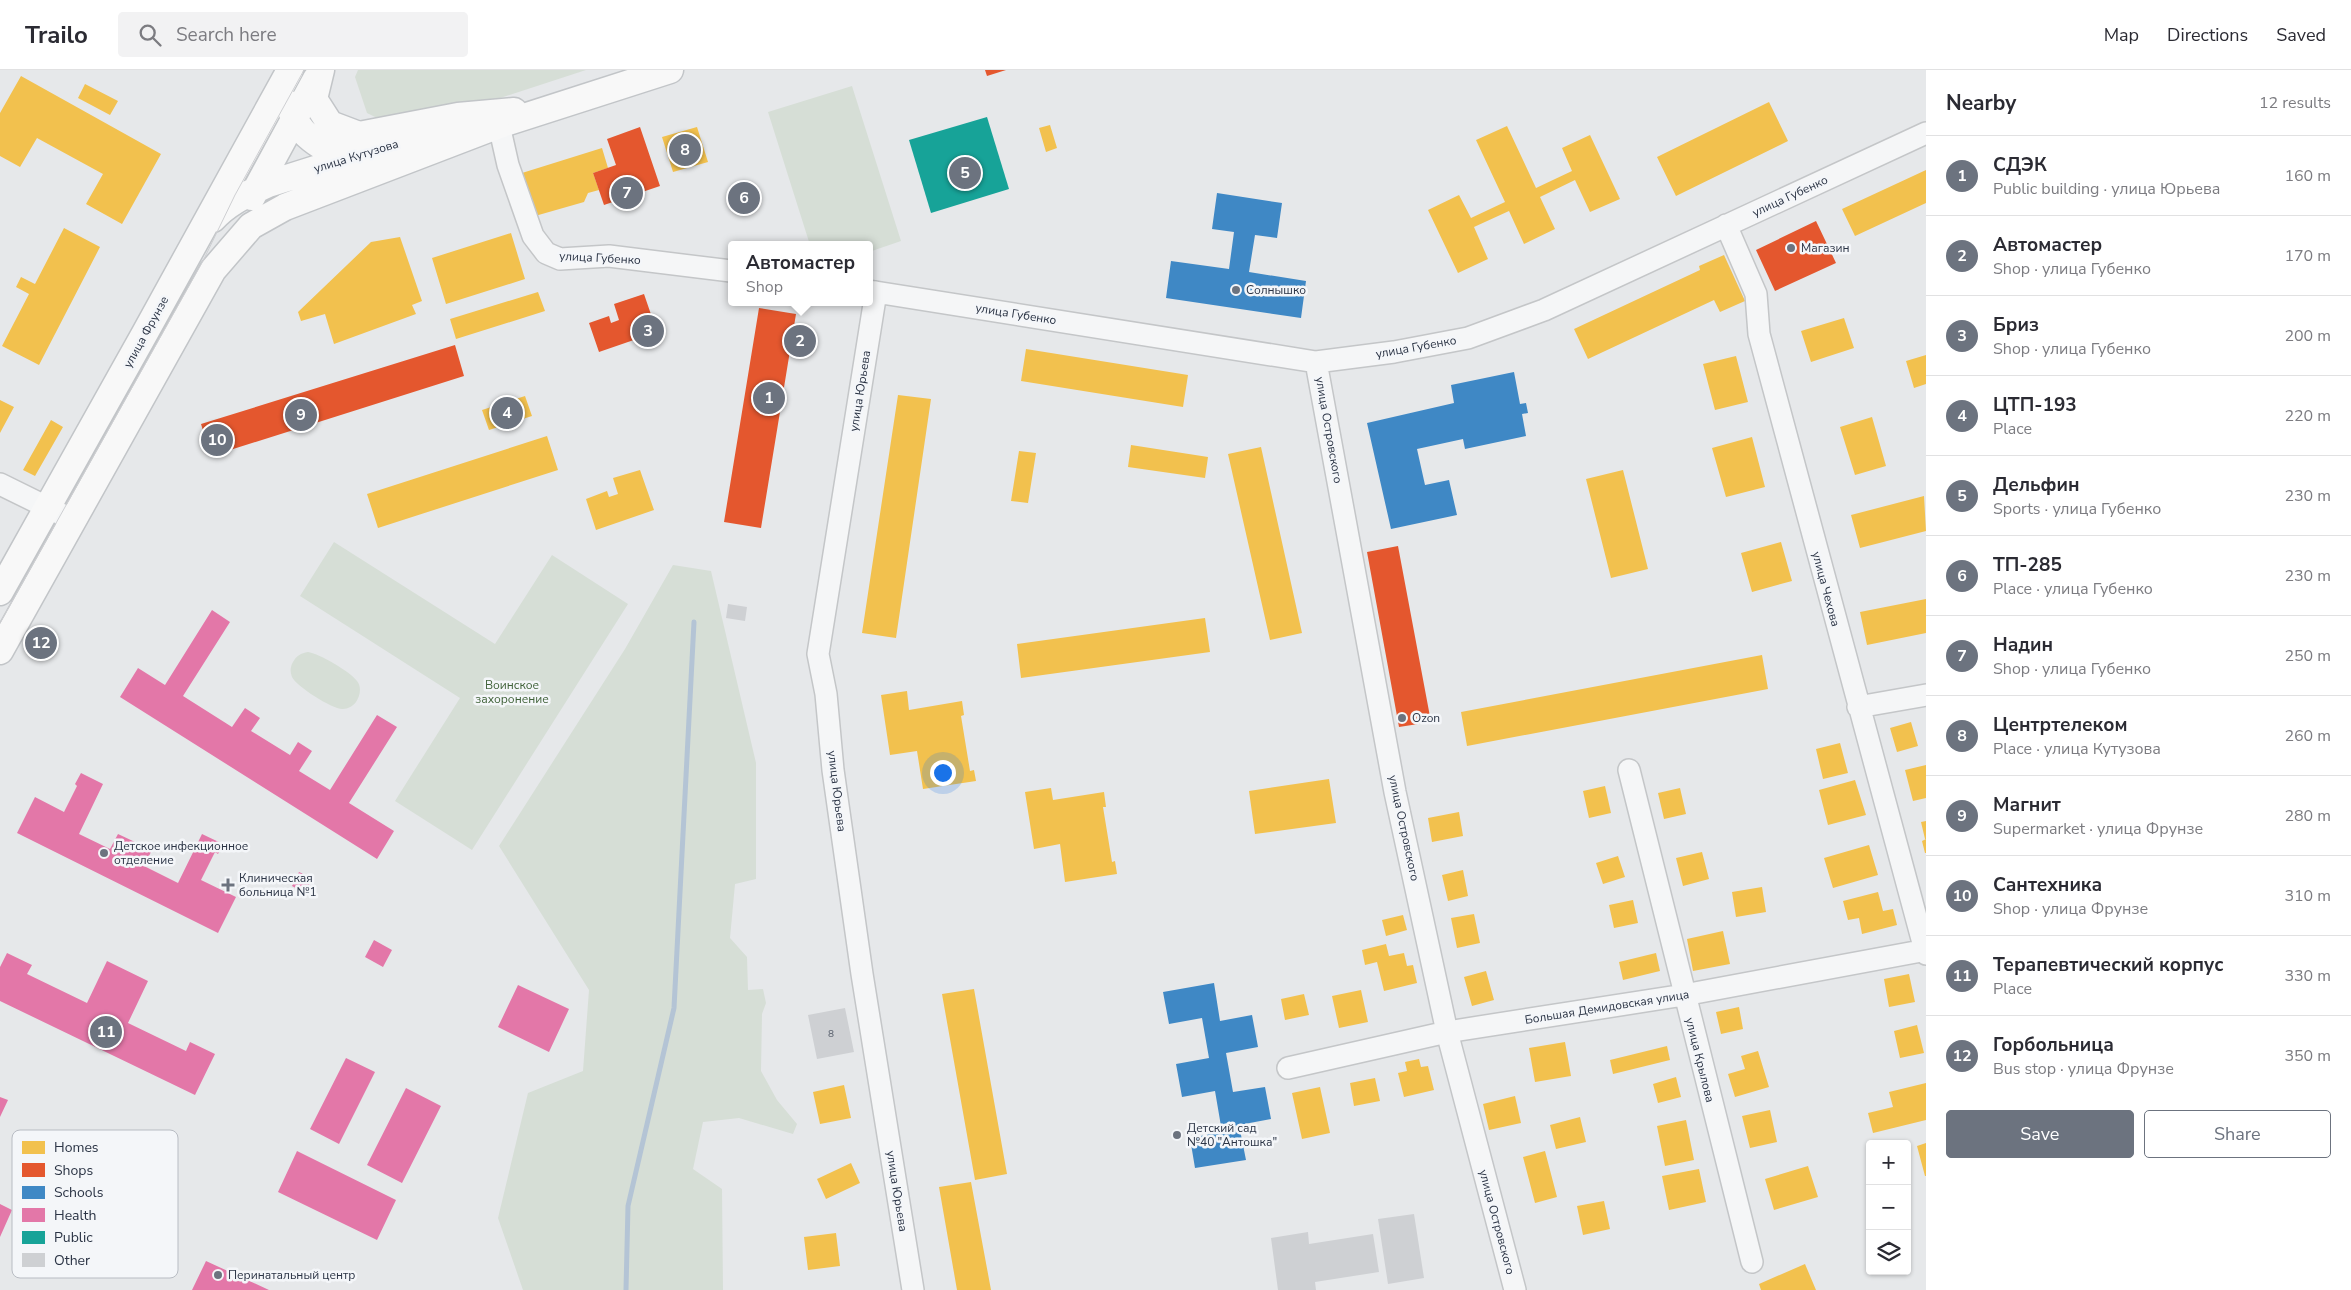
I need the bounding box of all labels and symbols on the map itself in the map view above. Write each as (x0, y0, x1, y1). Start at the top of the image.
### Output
pin: 8 (669, 131, 701, 169)
street label: улица Кутузова (312, 136, 400, 176)
pin: 5 (949, 154, 981, 192)
street label: улица Губенко (1750, 171, 1831, 221)
pin: 7 (611, 174, 643, 212)
pin: 6 (728, 179, 760, 217)
place label: Магазин (1801, 240, 1849, 256)
marker: Магазин (1785, 242, 1797, 254)
street label: улица Губенко (559, 248, 641, 268)
place label: Солнышко (1246, 282, 1306, 298)
marker: Солнышко (1230, 284, 1242, 296)
street label: улица Фрунзе (120, 293, 172, 371)
street label: улица Губенко (974, 300, 1058, 328)
pin: 3 (632, 312, 664, 350)
pin: 2 (784, 322, 816, 360)
street label: улица Губенко (1374, 332, 1458, 362)
street label: улица Юрьева (846, 349, 874, 433)
street label: улица Островского (1312, 375, 1346, 485)
pin: 1 (753, 379, 785, 417)
pin: 4 (491, 394, 523, 432)
pin: 9 (285, 396, 317, 434)
pin: 10 (201, 421, 233, 459)
street label: улица Чехова (1808, 550, 1844, 628)
pin: 12 (25, 624, 57, 662)
park label: Воинское захоронение (475, 677, 549, 707)
place label: Ozon (1412, 710, 1440, 726)
marker: Ozon (1396, 712, 1408, 724)
street label: улица Юрьева (824, 749, 850, 833)
your location (930, 760, 956, 786)
street label: улица Островского (1385, 774, 1423, 883)
place label: Детское инфекционное отделение (114, 838, 248, 868)
marker: Детское инфекционное отделение (98, 847, 110, 859)
place label: Клиническая больница №1 (239, 870, 317, 900)
marker: Клиническая больница №1 (221, 878, 235, 892)
street label: Большая Демидовская улица (1524, 986, 1690, 1028)
pin: 11 (90, 1013, 122, 1051)
street label: улица Крылова (1682, 1016, 1718, 1104)
house number: 8 (828, 1027, 834, 1041)
place label: Детский сад №40 "Антошка" (1187, 1120, 1277, 1150)
marker: Детский сад №40 "Антошка" (1171, 1129, 1183, 1141)
legend (12, 1130, 178, 1278)
text: Homes (54, 1138, 99, 1157)
street label: улица Юрьева (883, 1149, 911, 1233)
text: Shops (54, 1161, 94, 1180)
street label: улица Островского (1475, 1168, 1519, 1276)
text: Schools (54, 1183, 104, 1202)
text: Health (54, 1206, 96, 1225)
text: Public (54, 1228, 93, 1247)
text: Other (54, 1251, 90, 1270)
place label: Перинатальный центр (228, 1267, 355, 1283)
marker: Перинатальный центр (212, 1269, 224, 1281)

